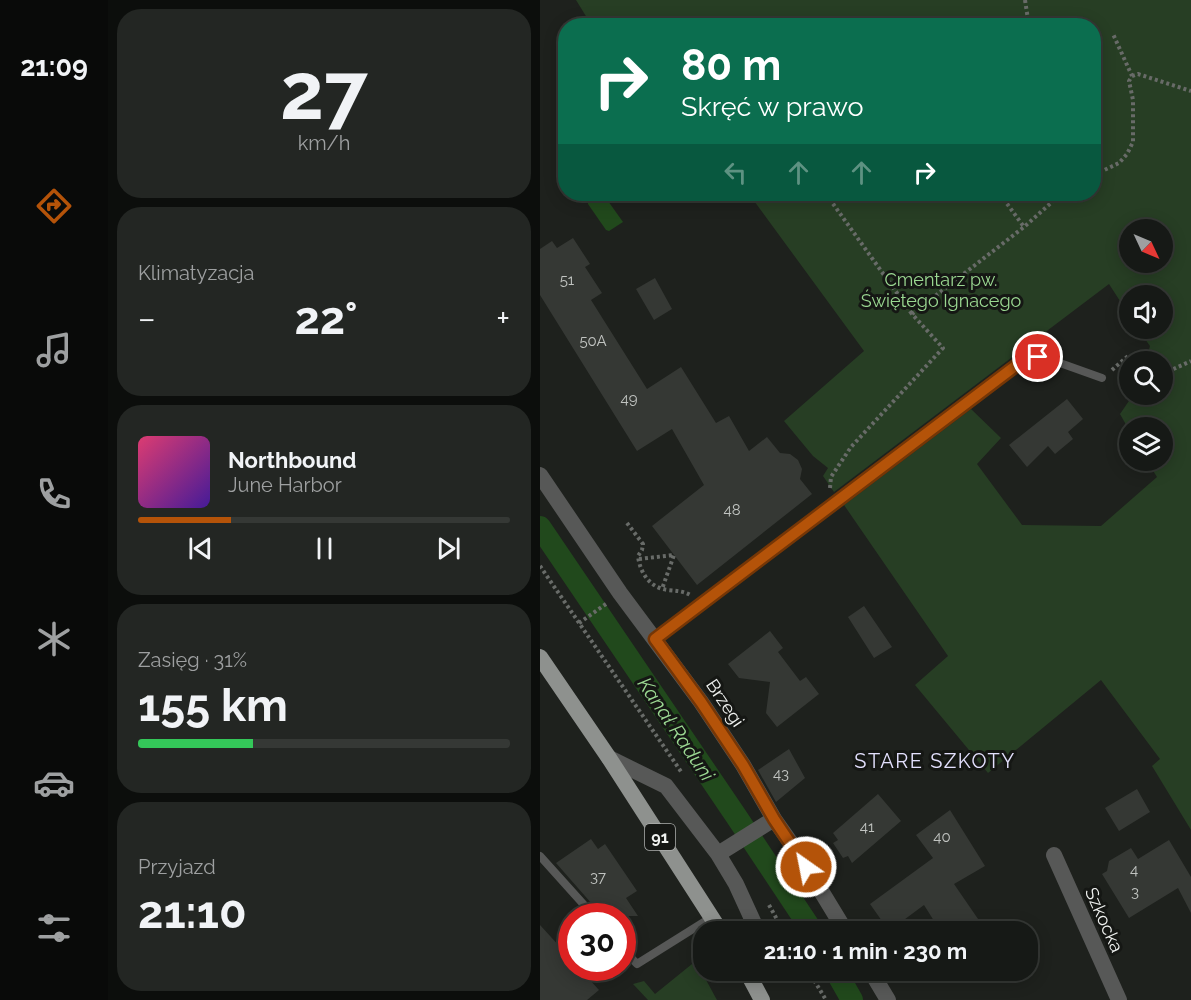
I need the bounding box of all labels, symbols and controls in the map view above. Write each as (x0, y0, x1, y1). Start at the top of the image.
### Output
text: 80 m (681, 41, 781, 90)
icon: right (582, 42, 660, 120)
text: 27 (280, 46, 368, 137)
text: 21:09 (20, 51, 88, 82)
text: Skręć w prawo (681, 91, 864, 122)
text: km/h (298, 131, 350, 155)
icon: left (719, 156, 752, 189)
icon: ahead (782, 156, 815, 189)
icon: ahead (845, 156, 878, 189)
icon: right (908, 156, 941, 189)
icon: directions (33, 185, 75, 227)
north arrow (1119, 219, 1173, 273)
map controls (1119, 219, 1173, 471)
text: Klimatyzacja (138, 261, 255, 285)
park label: Cmentarz pw. Świętego Ignacego (861, 269, 1022, 311)
house number: 51 (560, 271, 575, 289)
button: sound (1119, 285, 1173, 339)
text: 22° (294, 292, 358, 345)
text: − (138, 299, 156, 338)
text: + (496, 299, 510, 338)
icon: music (33, 329, 75, 371)
pin (1012, 331, 1063, 382)
house number: 50A (579, 332, 607, 350)
icon: arrive (1021, 340, 1054, 373)
button: search (1119, 351, 1173, 405)
house number: 49 (621, 390, 638, 408)
button: layers (1119, 417, 1173, 471)
text: Northbound (228, 447, 357, 473)
icon: phone (33, 473, 75, 515)
text: June Harbor (228, 473, 342, 497)
house number: 48 (723, 501, 741, 519)
icon: previous (184, 532, 217, 565)
icon: pause (308, 532, 341, 565)
icon: next (432, 532, 465, 565)
icon: climate (33, 618, 75, 660)
text: Zasięg · 31% (138, 648, 247, 672)
water label: Kanał Raduni (633, 673, 720, 786)
street label: Brzegi (702, 675, 749, 730)
text: 155 km (138, 679, 288, 732)
district label: STARE SZKOTY (854, 749, 1016, 773)
icon: car (33, 762, 75, 804)
house number: 43 (773, 765, 789, 783)
house number: 41 (860, 818, 875, 836)
road number: 91 (645, 824, 675, 850)
house number: 40 (933, 828, 951, 846)
position arrow (774, 835, 838, 899)
text: Przyjazd (138, 855, 216, 879)
house number: 4 (1130, 861, 1138, 879)
house number: 37 (590, 868, 606, 886)
house number: 3 (1131, 883, 1139, 901)
street label: Szkocka (1081, 884, 1128, 955)
text: 21:10 (138, 886, 247, 939)
speed limit sign: 30 (558, 903, 636, 981)
icon: filters (33, 907, 75, 949)
text: 21:10 · 1 min · 230 m (764, 938, 967, 964)

